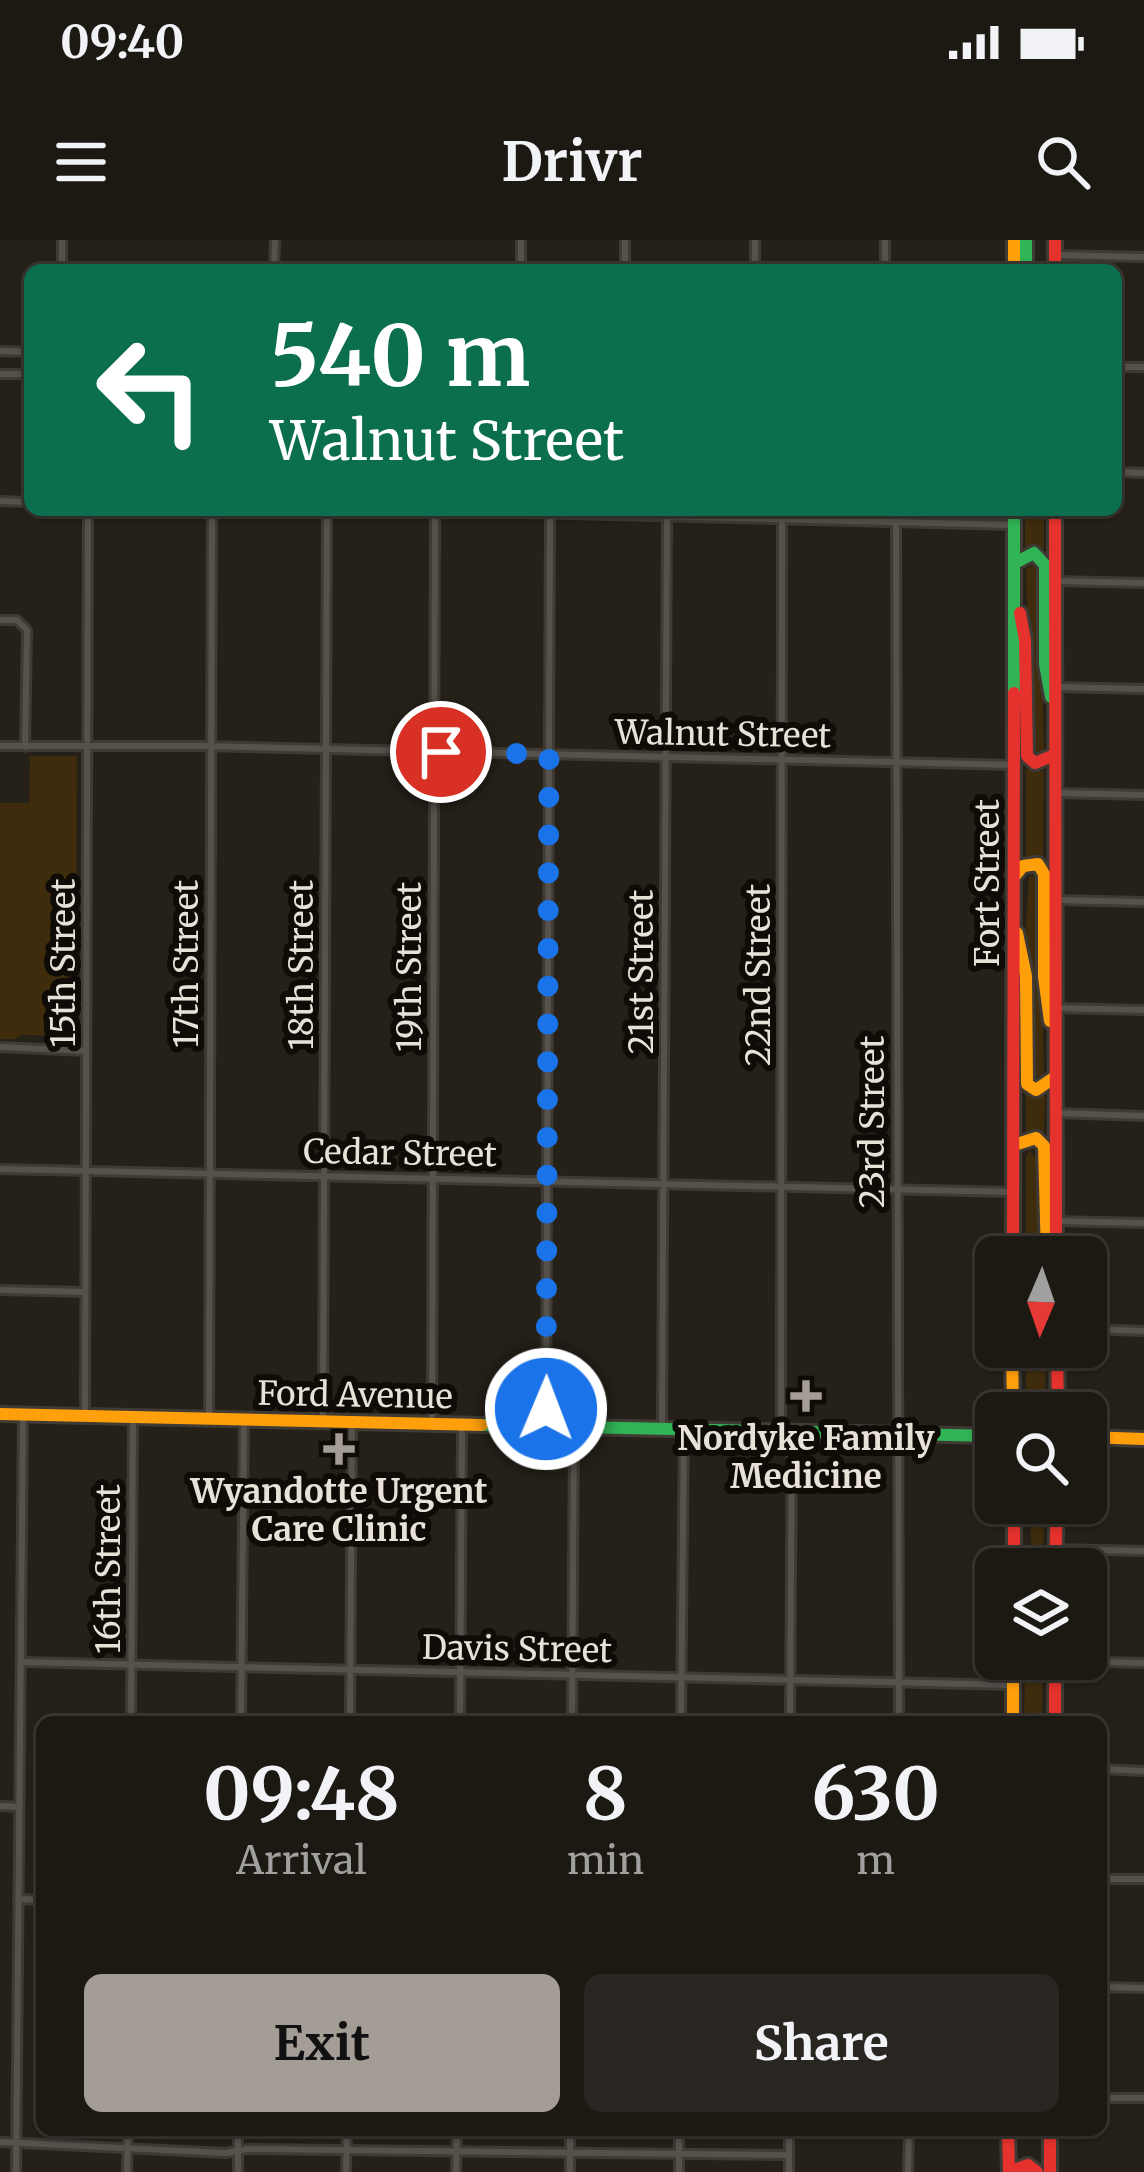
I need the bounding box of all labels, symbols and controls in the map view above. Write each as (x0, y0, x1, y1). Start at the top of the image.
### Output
text: 09:40 (60, 14, 184, 70)
text: Drivr (502, 128, 642, 196)
icon: menu (48, 129, 114, 195)
icon: search (1030, 129, 1096, 195)
text: 540 m (270, 303, 530, 409)
icon: left (72, 312, 228, 468)
text: Walnut Street (270, 407, 624, 475)
pin (390, 701, 492, 803)
street label: Walnut Street (613, 712, 832, 756)
icon: arrive (408, 719, 474, 785)
street label: Fort Street (967, 799, 1008, 967)
street label: 15th Street (43, 878, 84, 1047)
street label: 17th Street (166, 880, 207, 1048)
street label: 18th Street (281, 880, 322, 1050)
street label: 19th Street (389, 882, 430, 1052)
street label: 22nd Street (738, 884, 779, 1066)
street label: 21st Street (621, 890, 662, 1054)
street label: 23rd Street (852, 1036, 893, 1208)
street label: Cedar Street (303, 1131, 497, 1175)
north arrow (975, 1236, 1107, 1368)
map controls (975, 1236, 1107, 1680)
position arrow (483, 1346, 609, 1472)
street label: Ford Avenue (257, 1373, 453, 1417)
marker: Nordyke Family Medicine (790, 1380, 822, 1412)
button: search (975, 1392, 1107, 1524)
place label: Nordyke Family Medicine (677, 1418, 935, 1497)
marker: Wyandotte Urgent Care Clinic (323, 1433, 355, 1465)
place label: Wyandotte Urgent Care Clinic (190, 1471, 487, 1550)
street label: 16th Street (88, 1484, 129, 1654)
button: layers (975, 1548, 1107, 1680)
street label: Davis Street (422, 1627, 613, 1671)
text: 09:48 (203, 1748, 400, 1839)
text: 8 (583, 1748, 628, 1839)
text: 630 (811, 1748, 940, 1839)
text: Arrival (236, 1836, 367, 1885)
text: min (567, 1836, 644, 1885)
text: m (856, 1836, 895, 1885)
button: Exit (84, 1974, 560, 2112)
button: Share (584, 1974, 1059, 2112)

